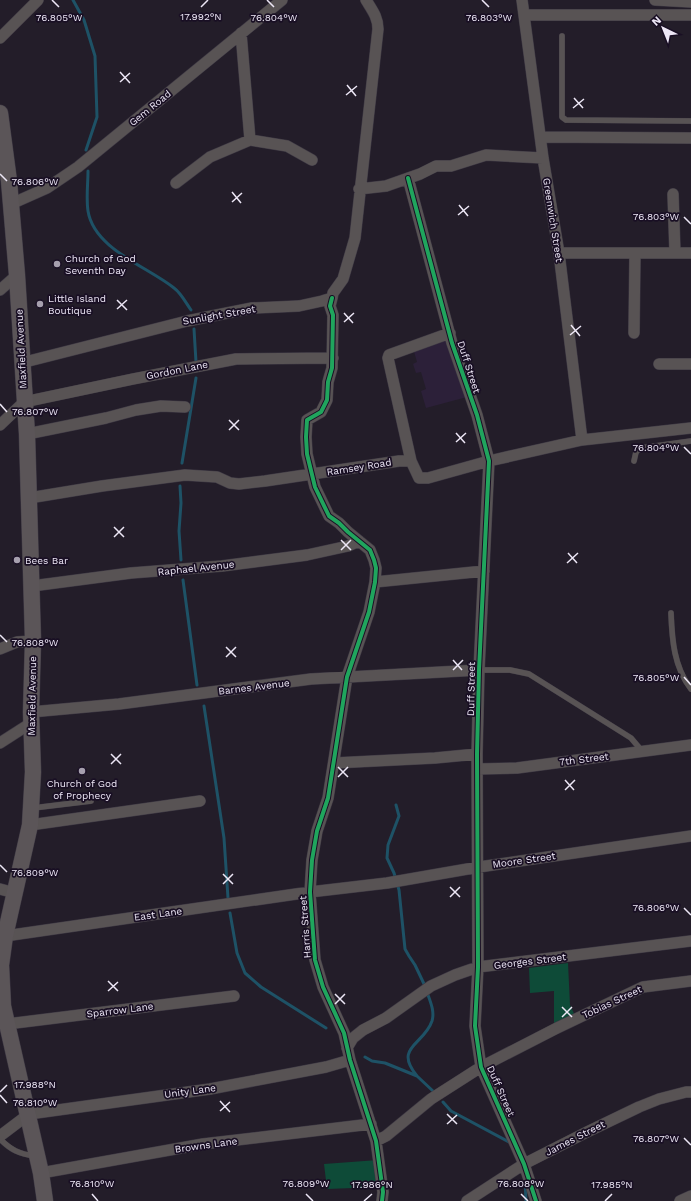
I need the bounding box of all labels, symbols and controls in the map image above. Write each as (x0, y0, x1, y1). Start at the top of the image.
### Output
north arrow (643, 8, 683, 48)
text: 17.992°N (180, 11, 222, 22)
text: 76.805°W (36, 12, 83, 23)
text: 76.804°W (251, 12, 298, 23)
text: 76.803°W (466, 12, 513, 23)
text: N (649, 14, 664, 29)
street label: Gem Road (127, 88, 173, 128)
text: 76.806°W (12, 176, 59, 187)
street label: Greenwich Street (541, 177, 565, 264)
text: 76.803°W (633, 211, 680, 222)
place label: Church of God Seventh Day (65, 253, 136, 276)
marker: Church of God Seventh Day (52, 259, 62, 269)
place label: Little Island Boutique (48, 293, 106, 316)
marker: Little Island Boutique (35, 299, 45, 309)
street label: Sunlight Street (182, 303, 257, 327)
street label: Maxfield Avenue (13, 309, 29, 389)
street label: Duff Street (455, 339, 483, 395)
street label: Gordon Lane (145, 359, 209, 381)
text: 76.807°W (12, 406, 58, 417)
text: 76.804°W (633, 442, 680, 453)
street label: Ramsey Road (326, 456, 392, 478)
marker: Bees Bar (12, 555, 22, 565)
place label: Bees Bar (25, 555, 68, 566)
street label: Raphael Avenue (157, 558, 235, 578)
text: 76.808°W (12, 637, 59, 648)
street label: Maxfield Avenue (26, 656, 38, 736)
street label: Duff Street (465, 661, 477, 716)
text: 76.805°W (633, 672, 680, 683)
street label: Barnes Avenue (218, 677, 291, 697)
street label: 7th Street (559, 750, 610, 767)
marker: Church of God of Prophecy (77, 766, 87, 776)
place label: Church of God of Prophecy (47, 778, 117, 801)
street label: Moore Street (492, 850, 557, 870)
text: 76.809°W (12, 867, 59, 878)
street label: Harris Street (297, 895, 313, 959)
text: 76.806°W (633, 902, 680, 913)
street label: East Lane (133, 905, 183, 923)
street label: Georges Street (493, 951, 568, 971)
street label: Tobias Street (581, 983, 644, 1021)
street label: Sparrow Lane (86, 1000, 154, 1020)
street label: Duff Street (485, 1064, 517, 1119)
text: 17.988°N (14, 1079, 56, 1090)
street label: Unity Lane (163, 1082, 217, 1100)
text: 76.810°W (13, 1097, 58, 1108)
street label: James Street (543, 1118, 607, 1158)
text: 76.807°W (633, 1133, 679, 1144)
street label: Browns Lane (174, 1135, 238, 1155)
text: 76.810°W (70, 1178, 115, 1189)
text: 76.809°W (283, 1178, 330, 1189)
text: 76.808°W (498, 1178, 545, 1189)
text: 17.986°N (351, 1179, 393, 1190)
text: 17.985°N (591, 1179, 633, 1190)

